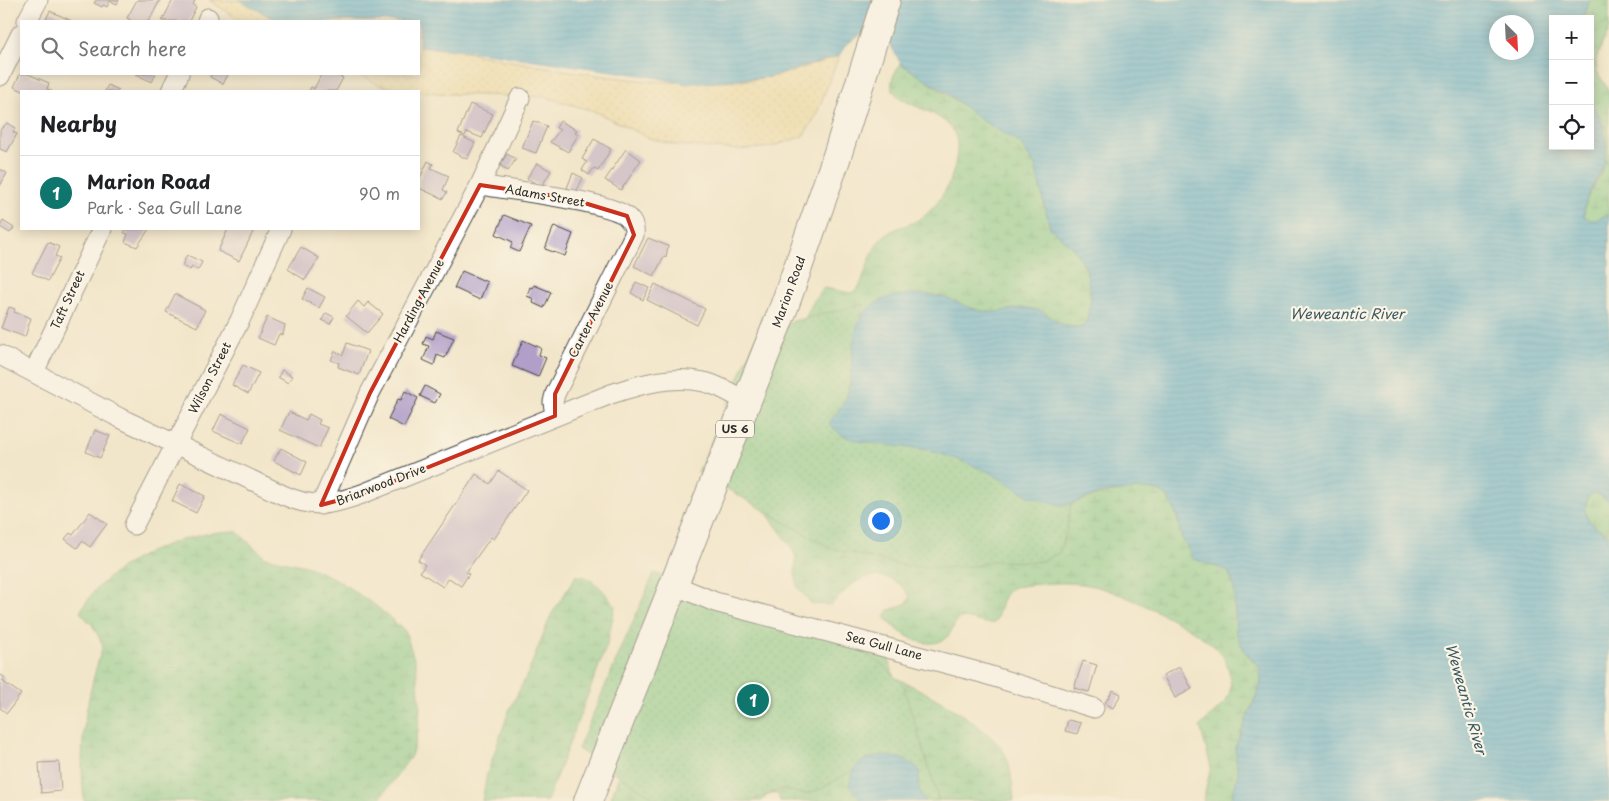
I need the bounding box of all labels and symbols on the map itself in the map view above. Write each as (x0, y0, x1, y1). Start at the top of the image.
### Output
north arrow (1489, 15, 1534, 60)
street label: Adams Street (504, 179, 586, 211)
street label: Marion Road (767, 253, 809, 330)
street label: Harding Avenue (388, 255, 448, 346)
street label: Taft Street (46, 267, 89, 332)
street label: Carter Avenue (563, 278, 617, 361)
water label: Weweantic River (1290, 303, 1406, 324)
street label: Wilson Street (183, 338, 235, 417)
road number: US 6 (716, 420, 754, 438)
street label: Briarwood Drive (333, 459, 428, 509)
your location (868, 508, 894, 534)
street label: Sea Gull Lane (844, 626, 925, 664)
water label: Weweantic River (1441, 641, 1493, 758)
pin: 1 (737, 681, 769, 719)

